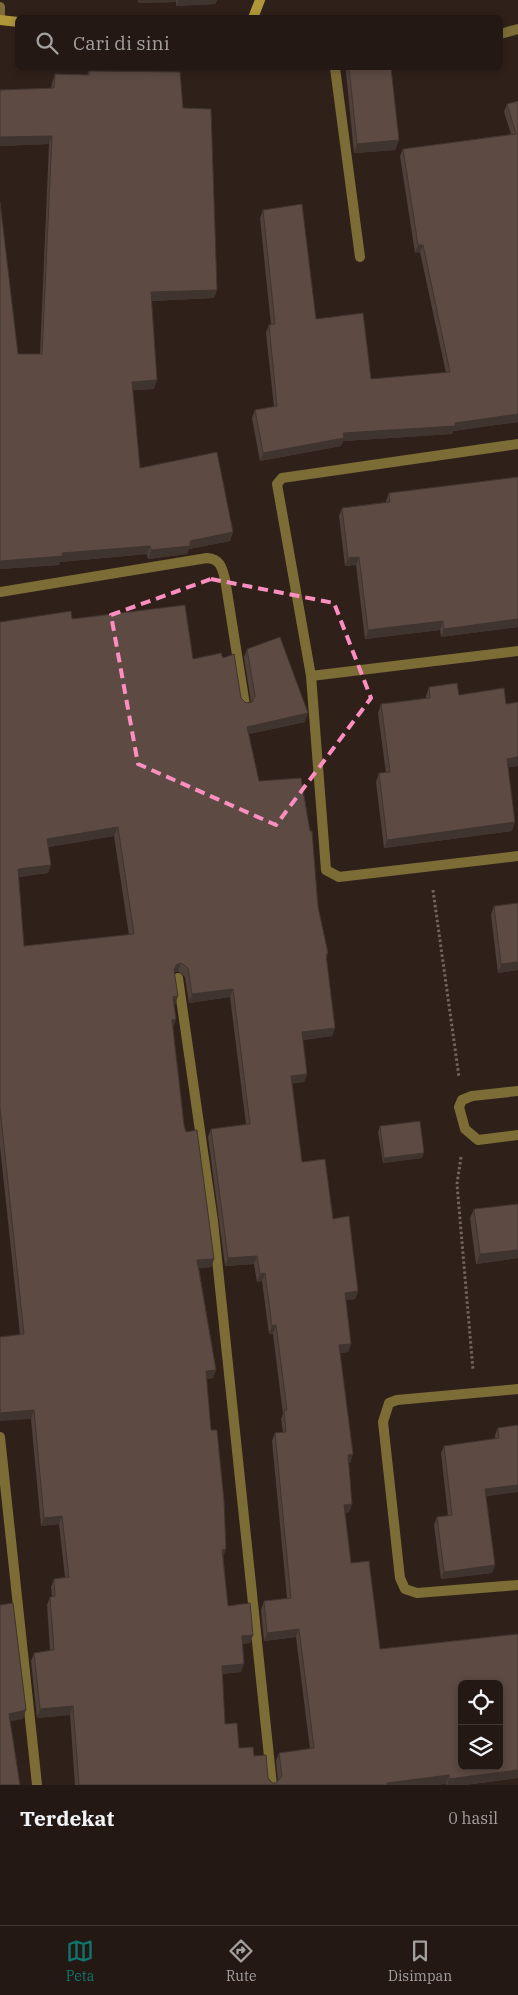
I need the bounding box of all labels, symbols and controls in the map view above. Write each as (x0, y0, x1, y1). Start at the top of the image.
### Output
search box (15, 15, 503, 70)
icon: search (33, 29, 61, 57)
text: Cari di sini (73, 31, 170, 55)
map controls (458, 1680, 503, 1770)
button: locate (458, 1680, 503, 1725)
button: layers (458, 1725, 503, 1770)
text: Terdekat (20, 1804, 114, 1832)
text: 0 hasil (448, 1808, 498, 1828)
tab: Peta (66, 1937, 94, 1985)
tab: Rute (226, 1937, 256, 1985)
tab: Disimpan (388, 1937, 452, 1985)

